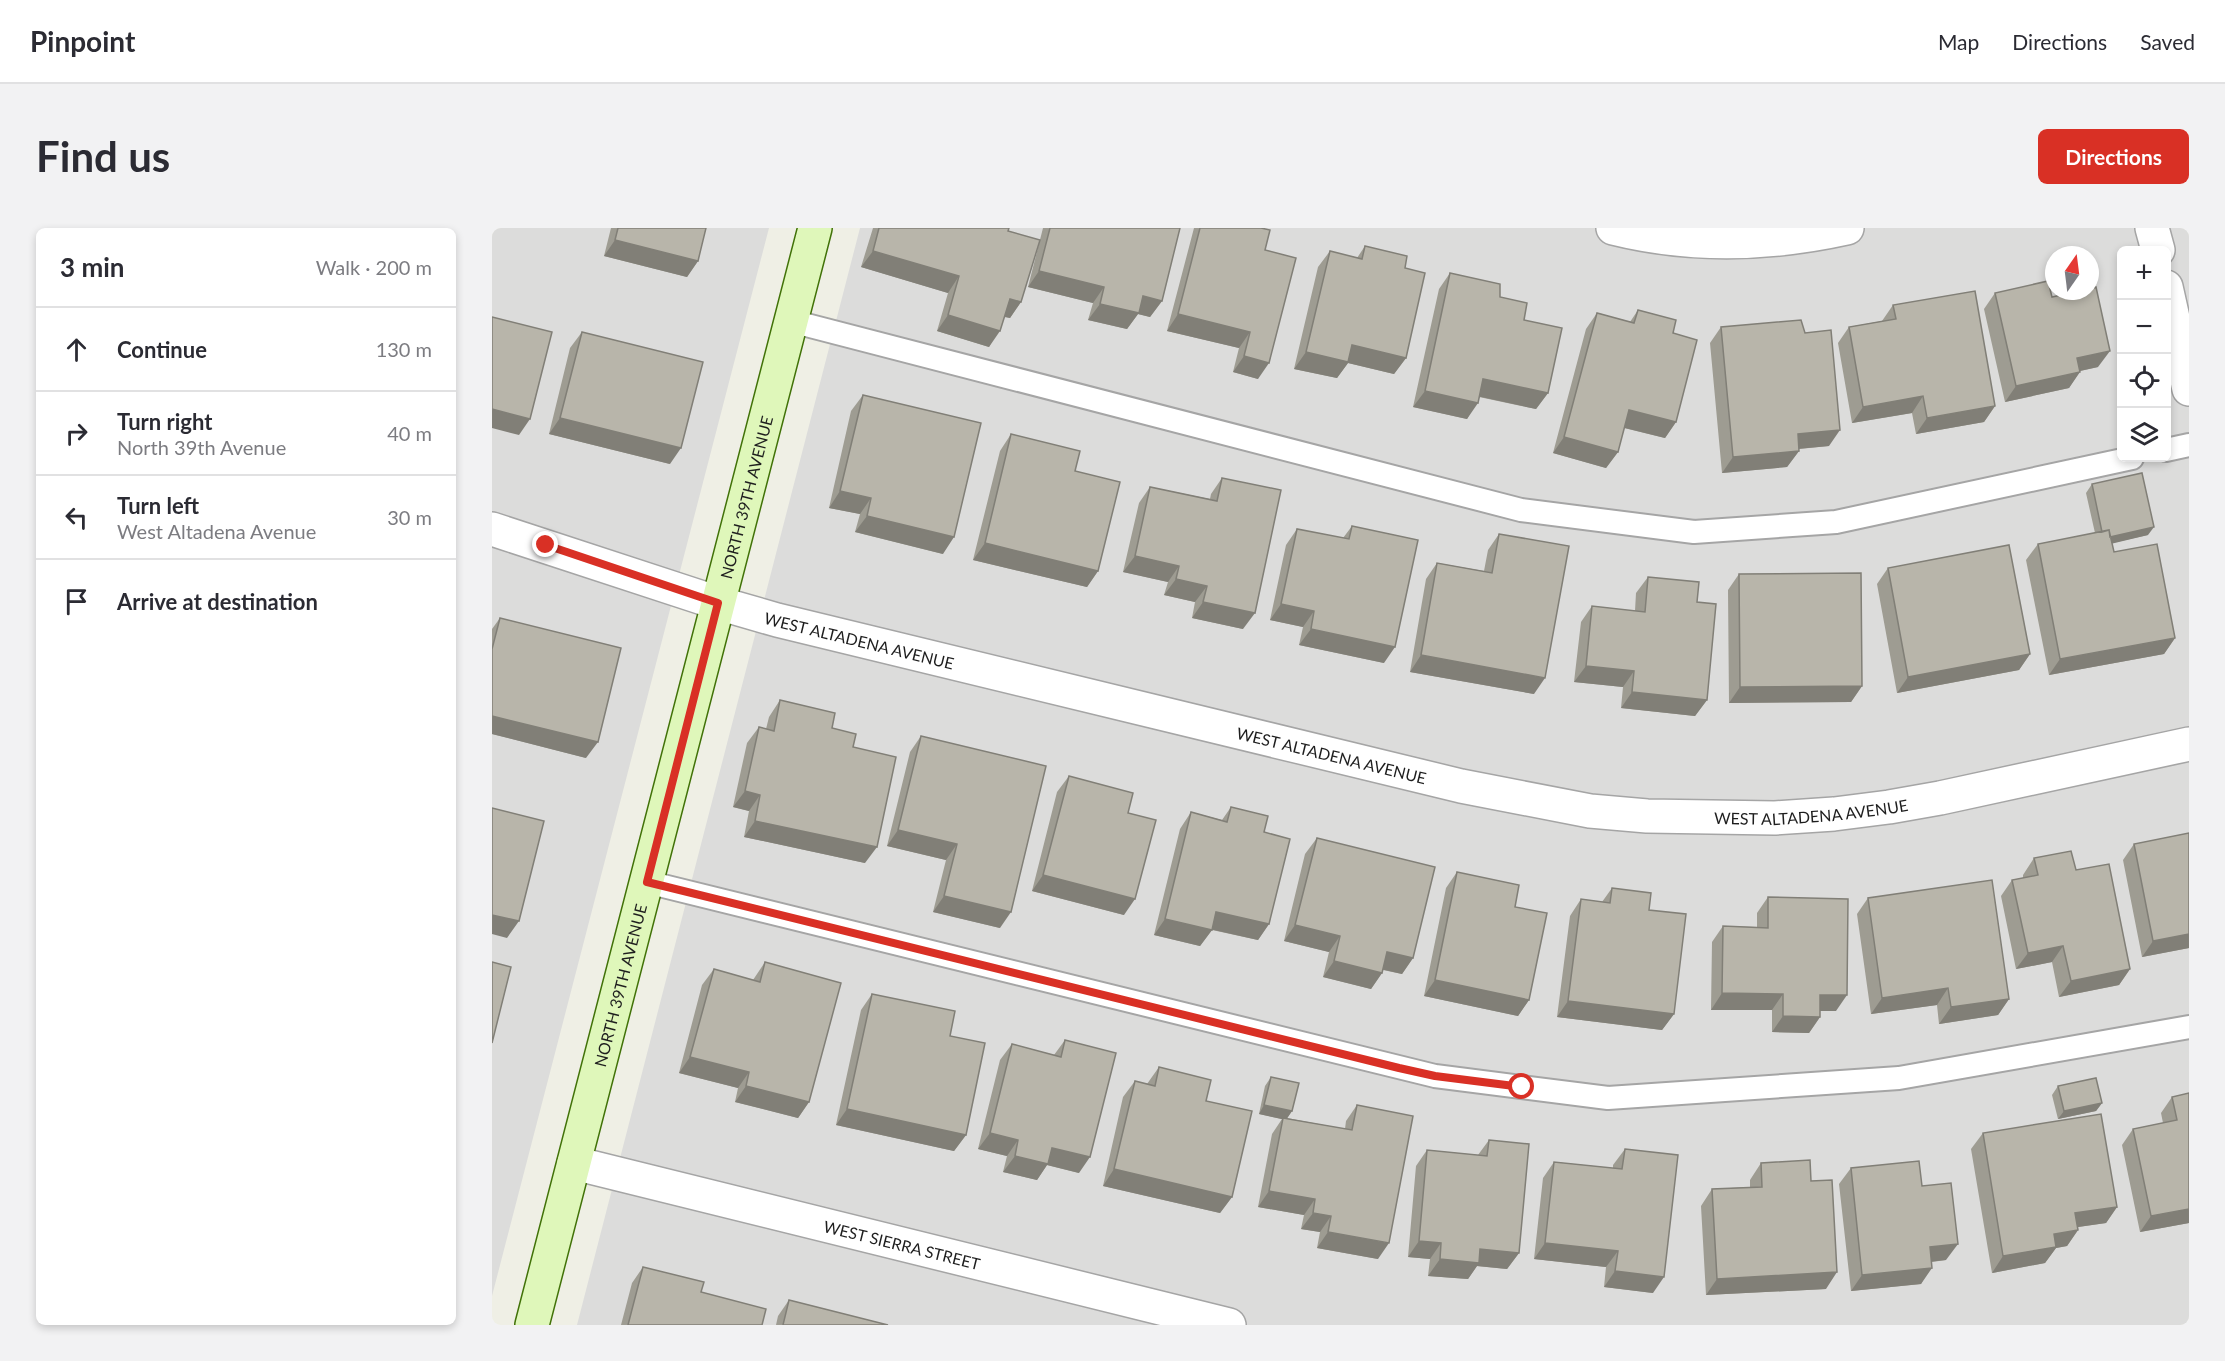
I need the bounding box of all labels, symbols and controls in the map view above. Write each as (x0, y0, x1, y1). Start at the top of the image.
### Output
text: Pinpoint (30, 24, 135, 58)
text: Map (1938, 29, 1979, 54)
text: Directions (2012, 29, 2107, 54)
text: Saved (2140, 29, 2195, 54)
button: Directions (2038, 129, 2189, 184)
text: Find us (36, 131, 170, 181)
north arrow (2045, 246, 2099, 300)
map controls (2117, 246, 2171, 462)
button: + (2117, 246, 2171, 300)
text: 3 min (60, 251, 124, 283)
text: Walk · 200 m (316, 255, 432, 279)
button: − (2117, 300, 2171, 354)
icon: ahead (60, 333, 93, 366)
text: Continue (117, 336, 207, 363)
text: 130 m (376, 337, 432, 361)
button: locate (2117, 354, 2171, 408)
text: Turn right (117, 408, 212, 435)
button: layers (2117, 408, 2171, 462)
street label: NORTH 39TH AVENUE (715, 414, 776, 581)
icon: right (60, 417, 93, 450)
text: 40 m (387, 421, 432, 445)
text: North 39th Avenue (117, 435, 286, 459)
text: Turn left (117, 492, 199, 519)
icon: left (60, 501, 93, 534)
text: 30 m (387, 505, 432, 529)
text: West Altadena Avenue (117, 519, 316, 543)
route end (532, 531, 558, 557)
icon: arrive (60, 585, 93, 618)
text: Arrive at destination (117, 588, 318, 615)
street label: WEST ALTADENA AVENUE (762, 607, 956, 672)
street label: WEST ALTADENA AVENUE (1235, 722, 1428, 787)
street label: WEST ALTADENA AVENUE (1714, 794, 1909, 828)
street label: NORTH 39TH AVENUE (590, 902, 650, 1069)
route start (1508, 1073, 1534, 1099)
street label: WEST SIERRA STREET (822, 1216, 983, 1273)

